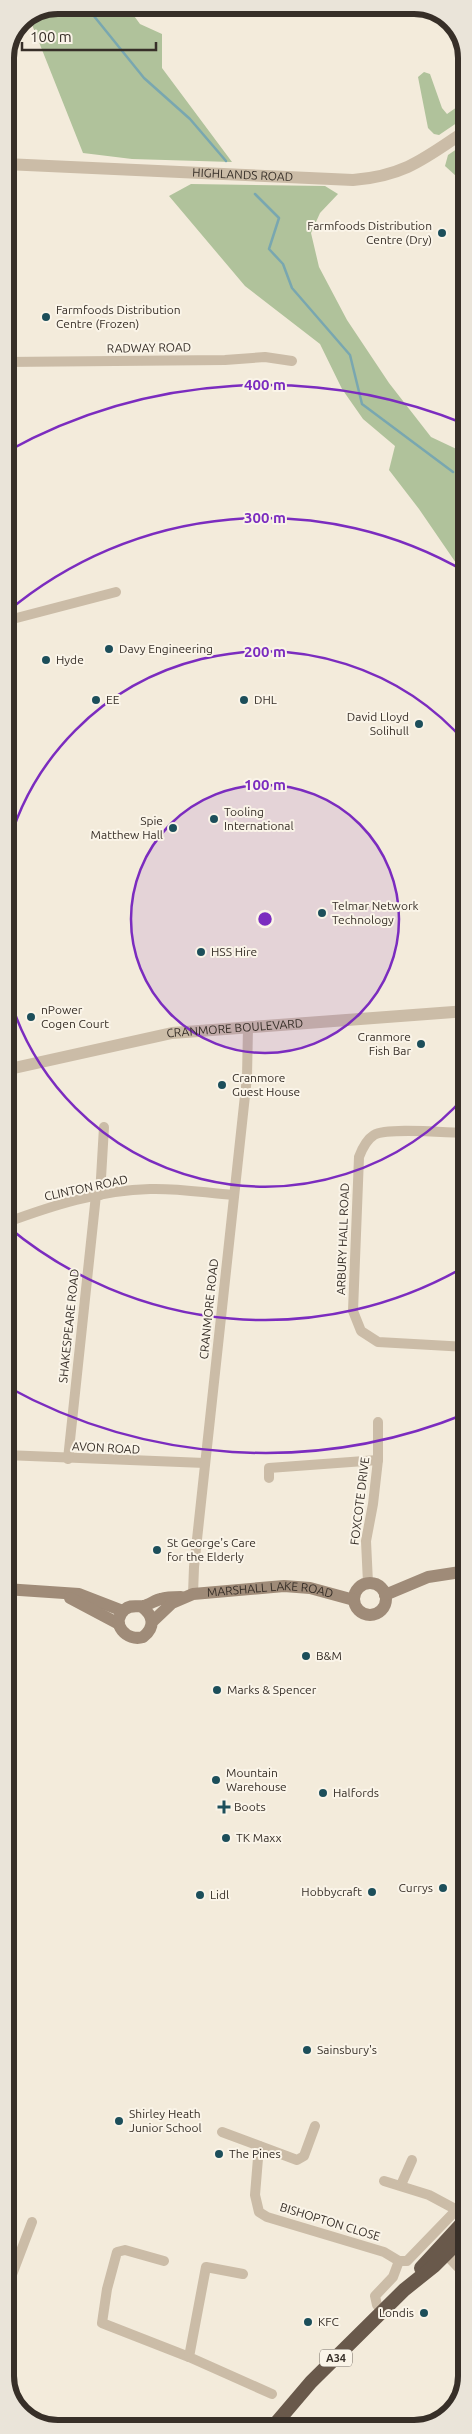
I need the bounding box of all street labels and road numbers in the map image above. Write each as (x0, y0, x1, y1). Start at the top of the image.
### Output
street label: HIGHLANDS ROAD (192, 166, 294, 183)
street label: RADWAY ROAD (107, 340, 191, 355)
street label: CRANMORE BOULEVARD (165, 1016, 304, 1040)
street label: CLINTON ROAD (43, 1172, 129, 1203)
street label: ARBURY HALL ROAD (334, 1183, 351, 1295)
street label: CRANMORE ROAD (197, 1258, 220, 1360)
street label: SHAKESPEARE ROAD (56, 1268, 81, 1384)
street label: AVON ROAD (72, 1439, 140, 1456)
street label: FOXCOTE DRIVE (348, 1456, 371, 1546)
street label: MARSHALL LAKE ROAD (206, 1579, 335, 1600)
street label: BISHOPTON CLOSE (278, 2200, 382, 2243)
road number: A34 (320, 2350, 352, 2366)

